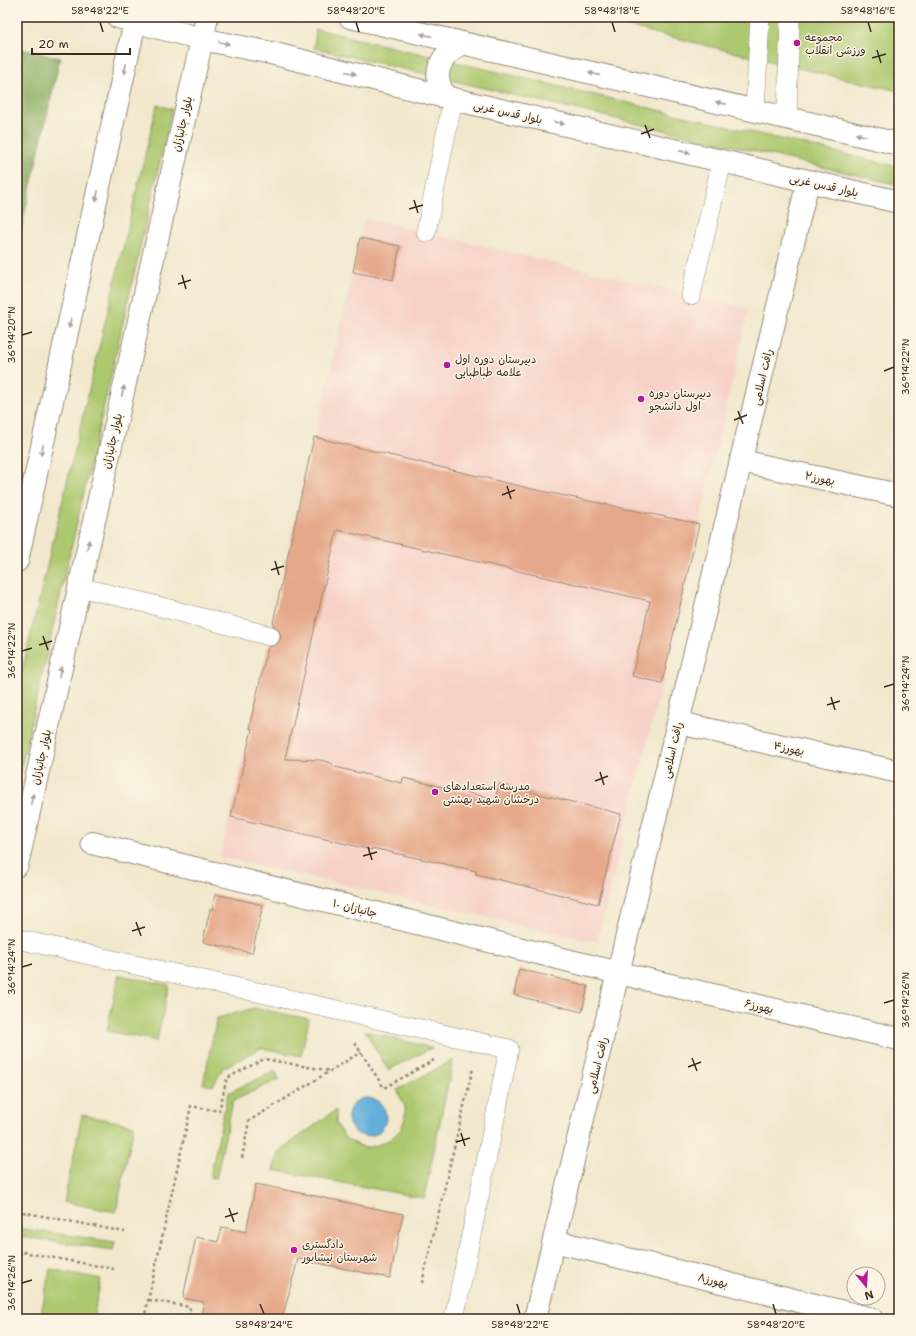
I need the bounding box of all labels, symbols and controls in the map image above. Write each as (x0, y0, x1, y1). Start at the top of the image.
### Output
text: 58°48'22"E (71, 4, 129, 17)
text: 58°48'20"E (327, 4, 385, 17)
text: 58°48'18"E (584, 4, 640, 17)
text: 58°48'16"E (841, 4, 895, 17)
scale bar (32, 30, 130, 56)
place label: مجموعه ورزشی انقلاب (805, 30, 866, 58)
one-way arrow (420, 32, 432, 38)
text: 20 m (38, 36, 69, 52)
marker: مجموعه ورزشی انقلاب (792, 38, 802, 48)
one-way arrow (218, 41, 230, 47)
one-way arrow (122, 63, 128, 75)
one-way arrow (345, 70, 357, 76)
one-way arrow (588, 71, 600, 77)
street label: بلوار جانبازان (169, 95, 196, 153)
street label: بلوار قدس غربی (472, 97, 544, 128)
one-way arrow (714, 100, 727, 106)
one-way arrow (552, 121, 565, 127)
one-way arrow (855, 132, 867, 138)
one-way arrow (679, 150, 692, 156)
street label: بلوار قدس غربی (788, 170, 860, 201)
one-way arrow (94, 190, 100, 202)
text: 36°14'20"N (5, 306, 18, 364)
one-way arrow (66, 317, 72, 329)
text: 36°14'22"N (899, 339, 912, 395)
street label: رافت اسلامی (749, 347, 776, 407)
place label: دبیرستان دوره اول علامه طباطبایی (455, 352, 536, 380)
marker: دبیرستان دوره اول علامه طباطبایی (442, 360, 452, 370)
one-way arrow (120, 385, 126, 397)
place label: دبیرستان دوره اول دانشجو (648, 386, 711, 414)
marker: دبیرستان دوره اول دانشجو (636, 394, 646, 404)
street label: بلوار جانبازان (99, 412, 126, 470)
one-way arrow (38, 444, 44, 456)
street label: بهورز۲ (804, 468, 836, 489)
one-way arrow (86, 539, 92, 552)
text: 36°14'22"N (5, 623, 18, 679)
text: 36°14'24"N (899, 656, 912, 712)
one-way arrow (57, 666, 63, 678)
street label: رافت اسلامی (659, 720, 686, 780)
street label: بلوار جانبازان (28, 728, 55, 786)
street label: بهورز۴ (772, 738, 806, 759)
place label: مدرسه استعدادهای درخشان شهید بهشتی (443, 779, 539, 807)
marker: مدرسه استعدادهای درخشان شهید بهشتی (430, 787, 440, 797)
one-way arrow (29, 793, 35, 805)
street label: جانبازان ۱۰ (331, 896, 379, 921)
text: 36°14'24"N (5, 939, 18, 995)
text: 36°14'26"N (899, 972, 912, 1028)
street label: بهورز۶ (743, 996, 775, 1017)
street label: رافت اسلامی (583, 1035, 612, 1095)
place label: دادگستری شهرستان نیشابور (301, 1237, 377, 1265)
marker: دادگستری شهرستان نیشابور (289, 1245, 299, 1255)
text: 36°14'26"N (5, 1255, 18, 1311)
north arrow (846, 1266, 886, 1306)
street label: بهورز۸ (696, 1270, 730, 1291)
text: N (862, 1287, 875, 1304)
text: 58°48'24"E (235, 1318, 293, 1331)
text: 58°48'22"E (491, 1318, 549, 1331)
text: 58°48'20"E (747, 1318, 805, 1331)

